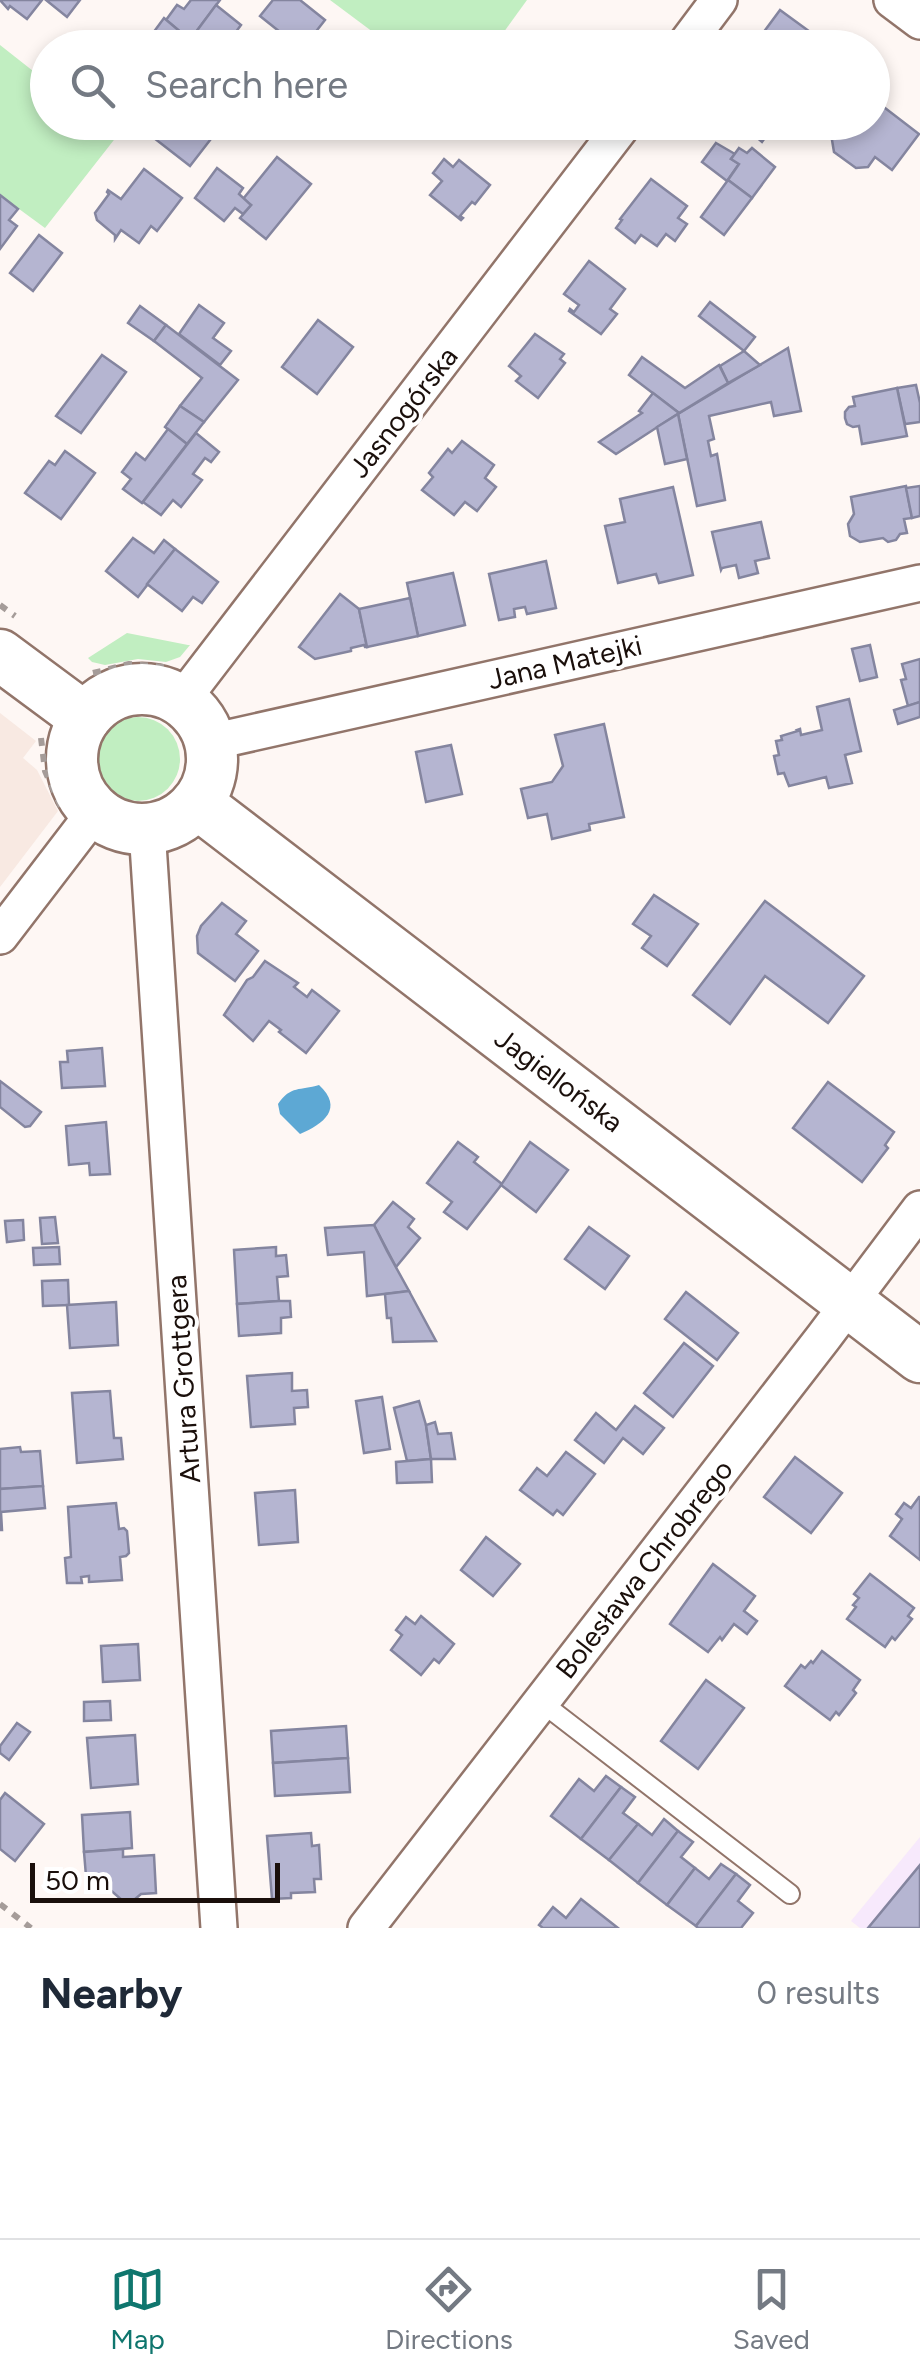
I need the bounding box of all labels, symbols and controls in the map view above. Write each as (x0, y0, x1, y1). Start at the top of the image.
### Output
search box (30, 30, 890, 140)
icon: search (65, 58, 120, 113)
text: Search here (145, 62, 348, 108)
street label: Jasnogórska (341, 340, 465, 484)
street label: Jana Matejki (485, 628, 645, 696)
street label: Jagiellońska (488, 1021, 630, 1139)
street label: Artura Grottgera (159, 1274, 207, 1484)
street label: Bolesława Chrobrego (548, 1453, 740, 1685)
scale bar (30, 1858, 280, 1902)
text: 50 m (45, 1863, 110, 1897)
text: Nearby (40, 1968, 182, 2019)
text: 0 results (756, 1974, 880, 2012)
tab: Map (110, 2262, 165, 2356)
tab: Directions (385, 2262, 513, 2356)
tab: Saved (733, 2262, 810, 2356)

